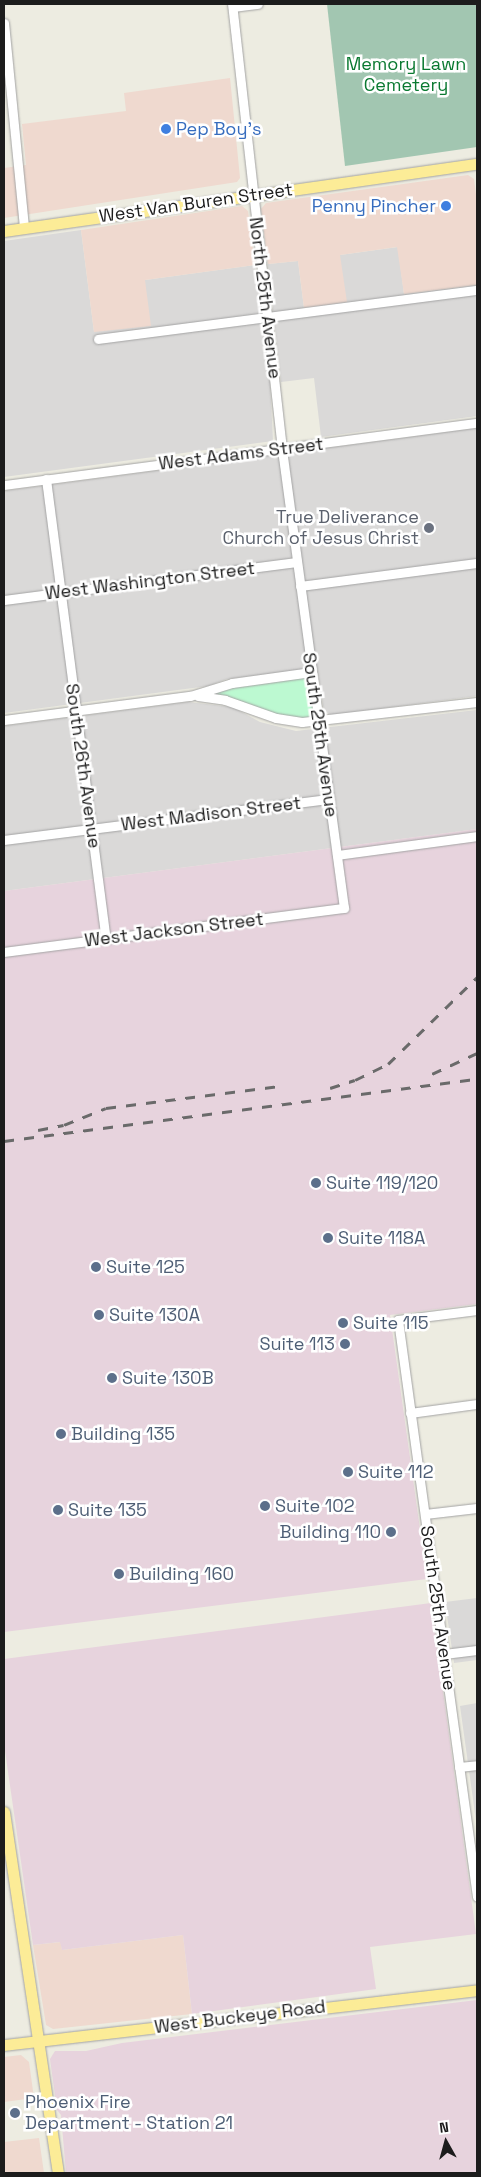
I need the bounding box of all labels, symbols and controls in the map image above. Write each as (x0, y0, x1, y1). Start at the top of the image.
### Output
park label: Memory Lawn Cemetery (346, 54, 466, 96)
place label: Pep Boy's (176, 118, 261, 140)
marker: Pep Boy's (160, 123, 172, 135)
street label: West Van Buren Street (98, 179, 294, 227)
place label: Penny Pincher (312, 195, 436, 217)
marker: Penny Pincher (440, 200, 452, 212)
street label: North 25th Avenue (244, 216, 286, 380)
street label: West Adams Street (157, 433, 325, 475)
place label: True Deliverance Church of Jesus Christ (222, 507, 419, 550)
marker: True Deliverance Church of Jesus Christ (423, 522, 435, 534)
street label: West Washington Street (44, 557, 256, 605)
street label: South 25th Avenue (298, 651, 342, 819)
street label: South 26th Avenue (61, 682, 105, 850)
street label: West Madison Street (120, 792, 302, 836)
street label: West Jackson Street (83, 908, 265, 952)
place label: Suite 119/120 (326, 1172, 438, 1194)
marker: Suite 119/120 (310, 1177, 322, 1189)
place label: Suite 118A (338, 1227, 425, 1249)
marker: Suite 118A (322, 1232, 334, 1244)
place label: Suite 125 (106, 1256, 185, 1278)
marker: Suite 125 (90, 1261, 102, 1273)
place label: Suite 130A (109, 1304, 200, 1326)
marker: Suite 130A (93, 1309, 105, 1321)
place label: Suite 115 (353, 1312, 429, 1334)
marker: Suite 115 (337, 1317, 349, 1329)
place label: Suite 113 (259, 1333, 335, 1355)
marker: Suite 113 (339, 1338, 351, 1350)
place label: Suite 130B (122, 1367, 214, 1389)
marker: Suite 130B (106, 1372, 118, 1384)
place label: Building 135 (71, 1423, 175, 1445)
marker: Building 135 (55, 1428, 67, 1440)
place label: Suite 112 (358, 1461, 434, 1483)
marker: Suite 112 (342, 1466, 354, 1478)
place label: Suite 102 (275, 1495, 355, 1517)
place label: Suite 135 (68, 1499, 147, 1521)
marker: Suite 102 (259, 1500, 271, 1512)
marker: Suite 135 (52, 1504, 64, 1516)
place label: Building 110 (279, 1521, 381, 1543)
street label: South 25th Avenue (416, 1524, 460, 1692)
marker: Building 110 (385, 1526, 397, 1538)
place label: Building 160 (129, 1563, 234, 1585)
marker: Building 160 (113, 1568, 125, 1580)
street label: West Buckeye Road (153, 1996, 327, 2038)
place label: Phoenix Fire Department - Station 21 (25, 2092, 234, 2134)
marker: Phoenix Fire Department - Station 21 (9, 2107, 21, 2119)
north arrow (421, 2117, 471, 2167)
text: N (438, 2118, 450, 2137)

